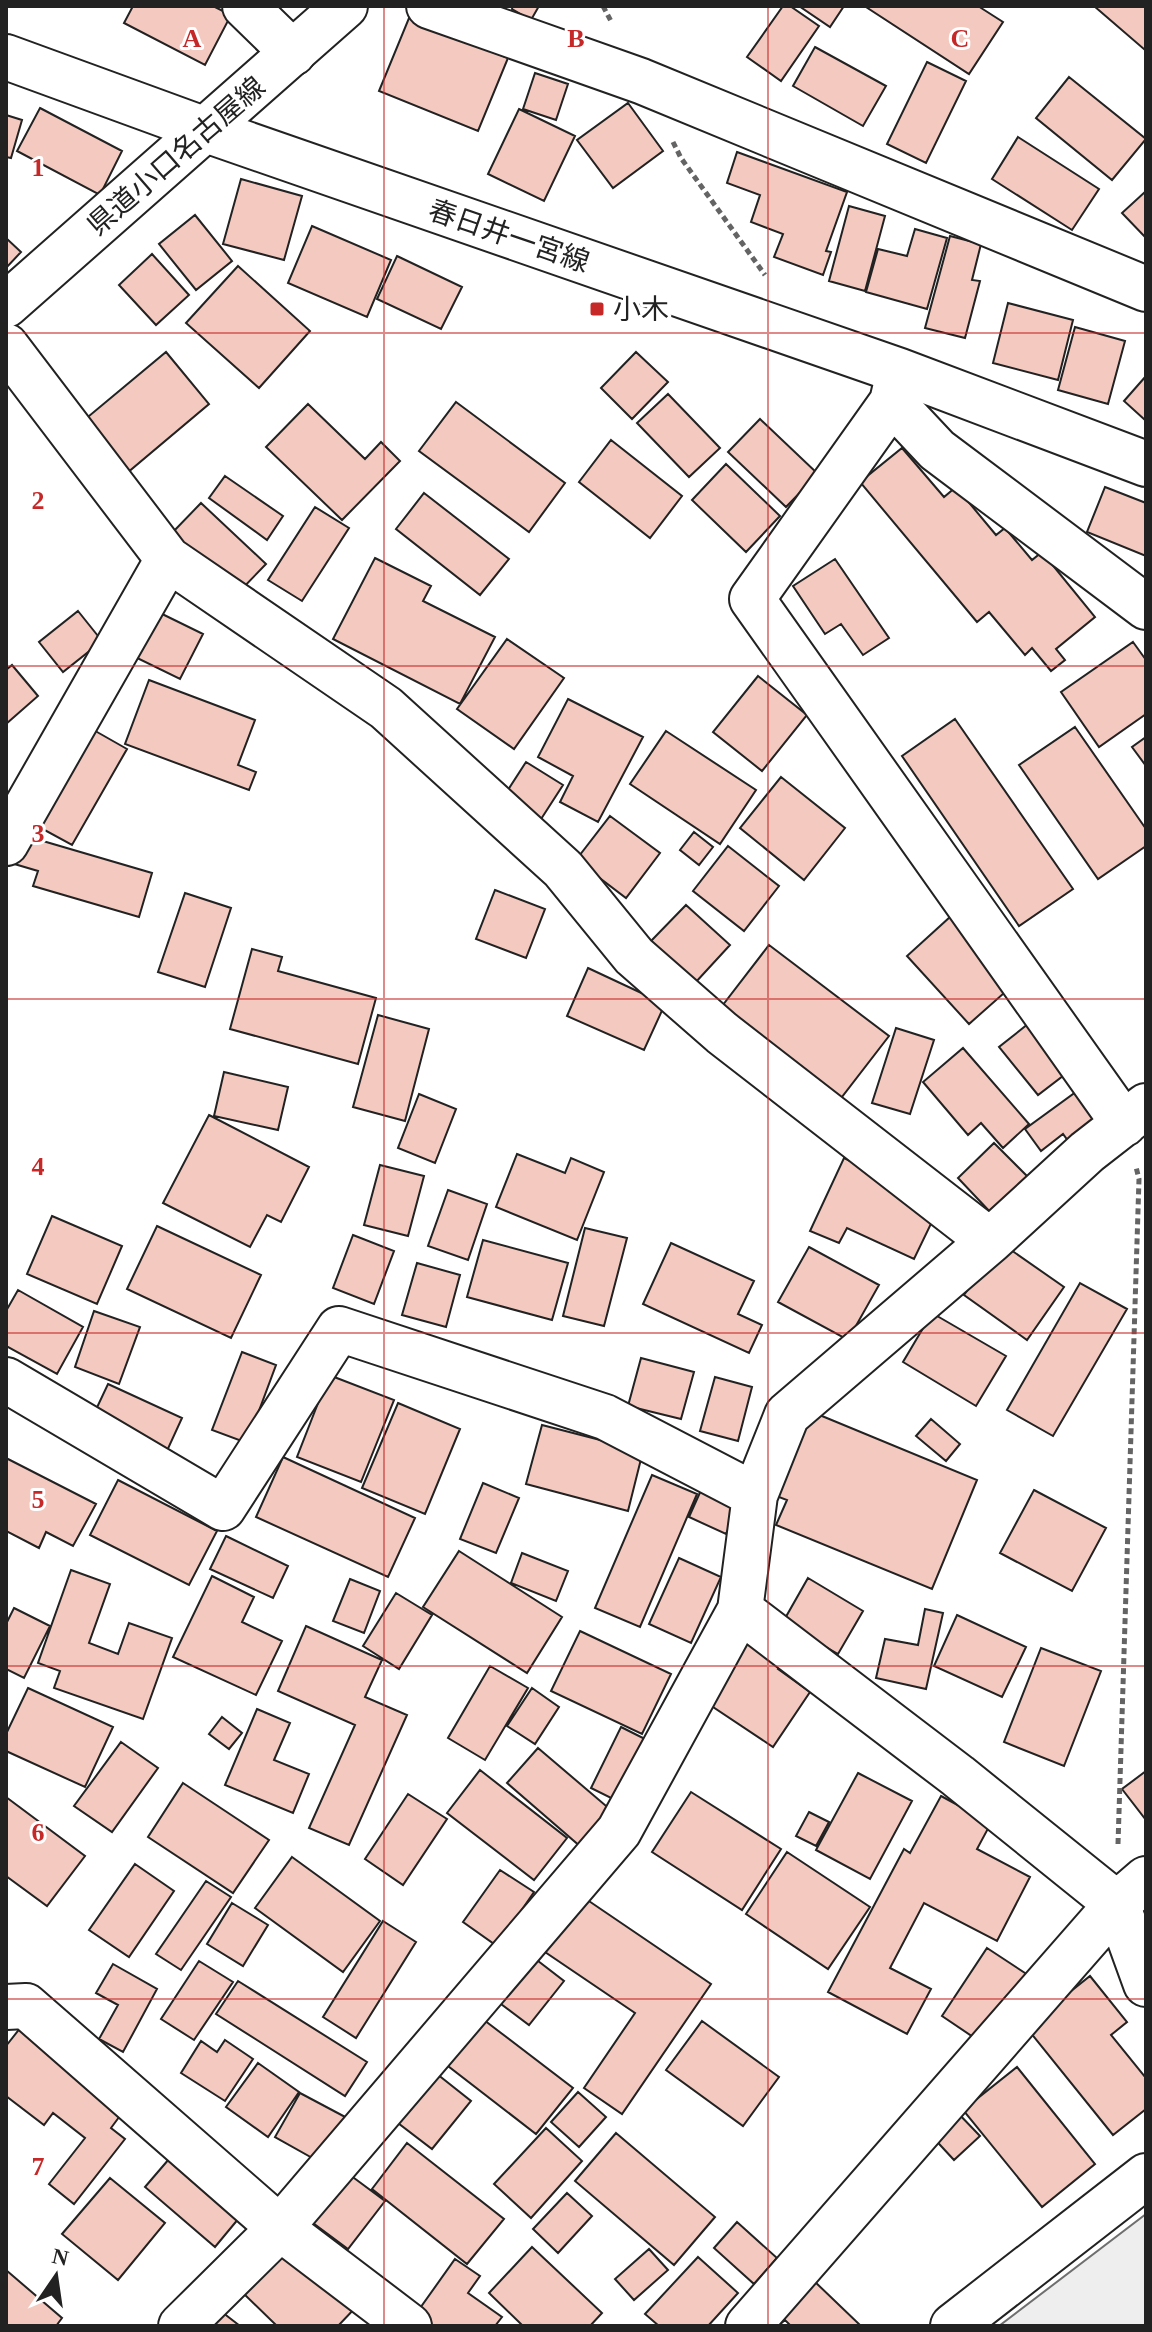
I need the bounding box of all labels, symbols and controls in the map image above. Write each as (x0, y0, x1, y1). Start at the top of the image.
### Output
text: A (183, 24, 202, 53)
text: B (567, 24, 585, 53)
text: C (951, 24, 969, 53)
street label: 県道小口名古屋線 (81, 71, 271, 241)
text: 1 (32, 153, 45, 182)
street label: 春日井一宮線 (425, 194, 593, 278)
place label: 小木 (613, 294, 669, 325)
marker: 小木 (588, 300, 606, 318)
text: 2 (32, 486, 45, 515)
text: 3 (32, 819, 45, 848)
text: 4 (32, 1152, 45, 1181)
text: 5 (32, 1485, 45, 1514)
text: 6 (32, 1818, 45, 1847)
text: 7 (32, 2152, 45, 2181)
north arrow (16, 2236, 96, 2316)
text: N (50, 2243, 71, 2271)

